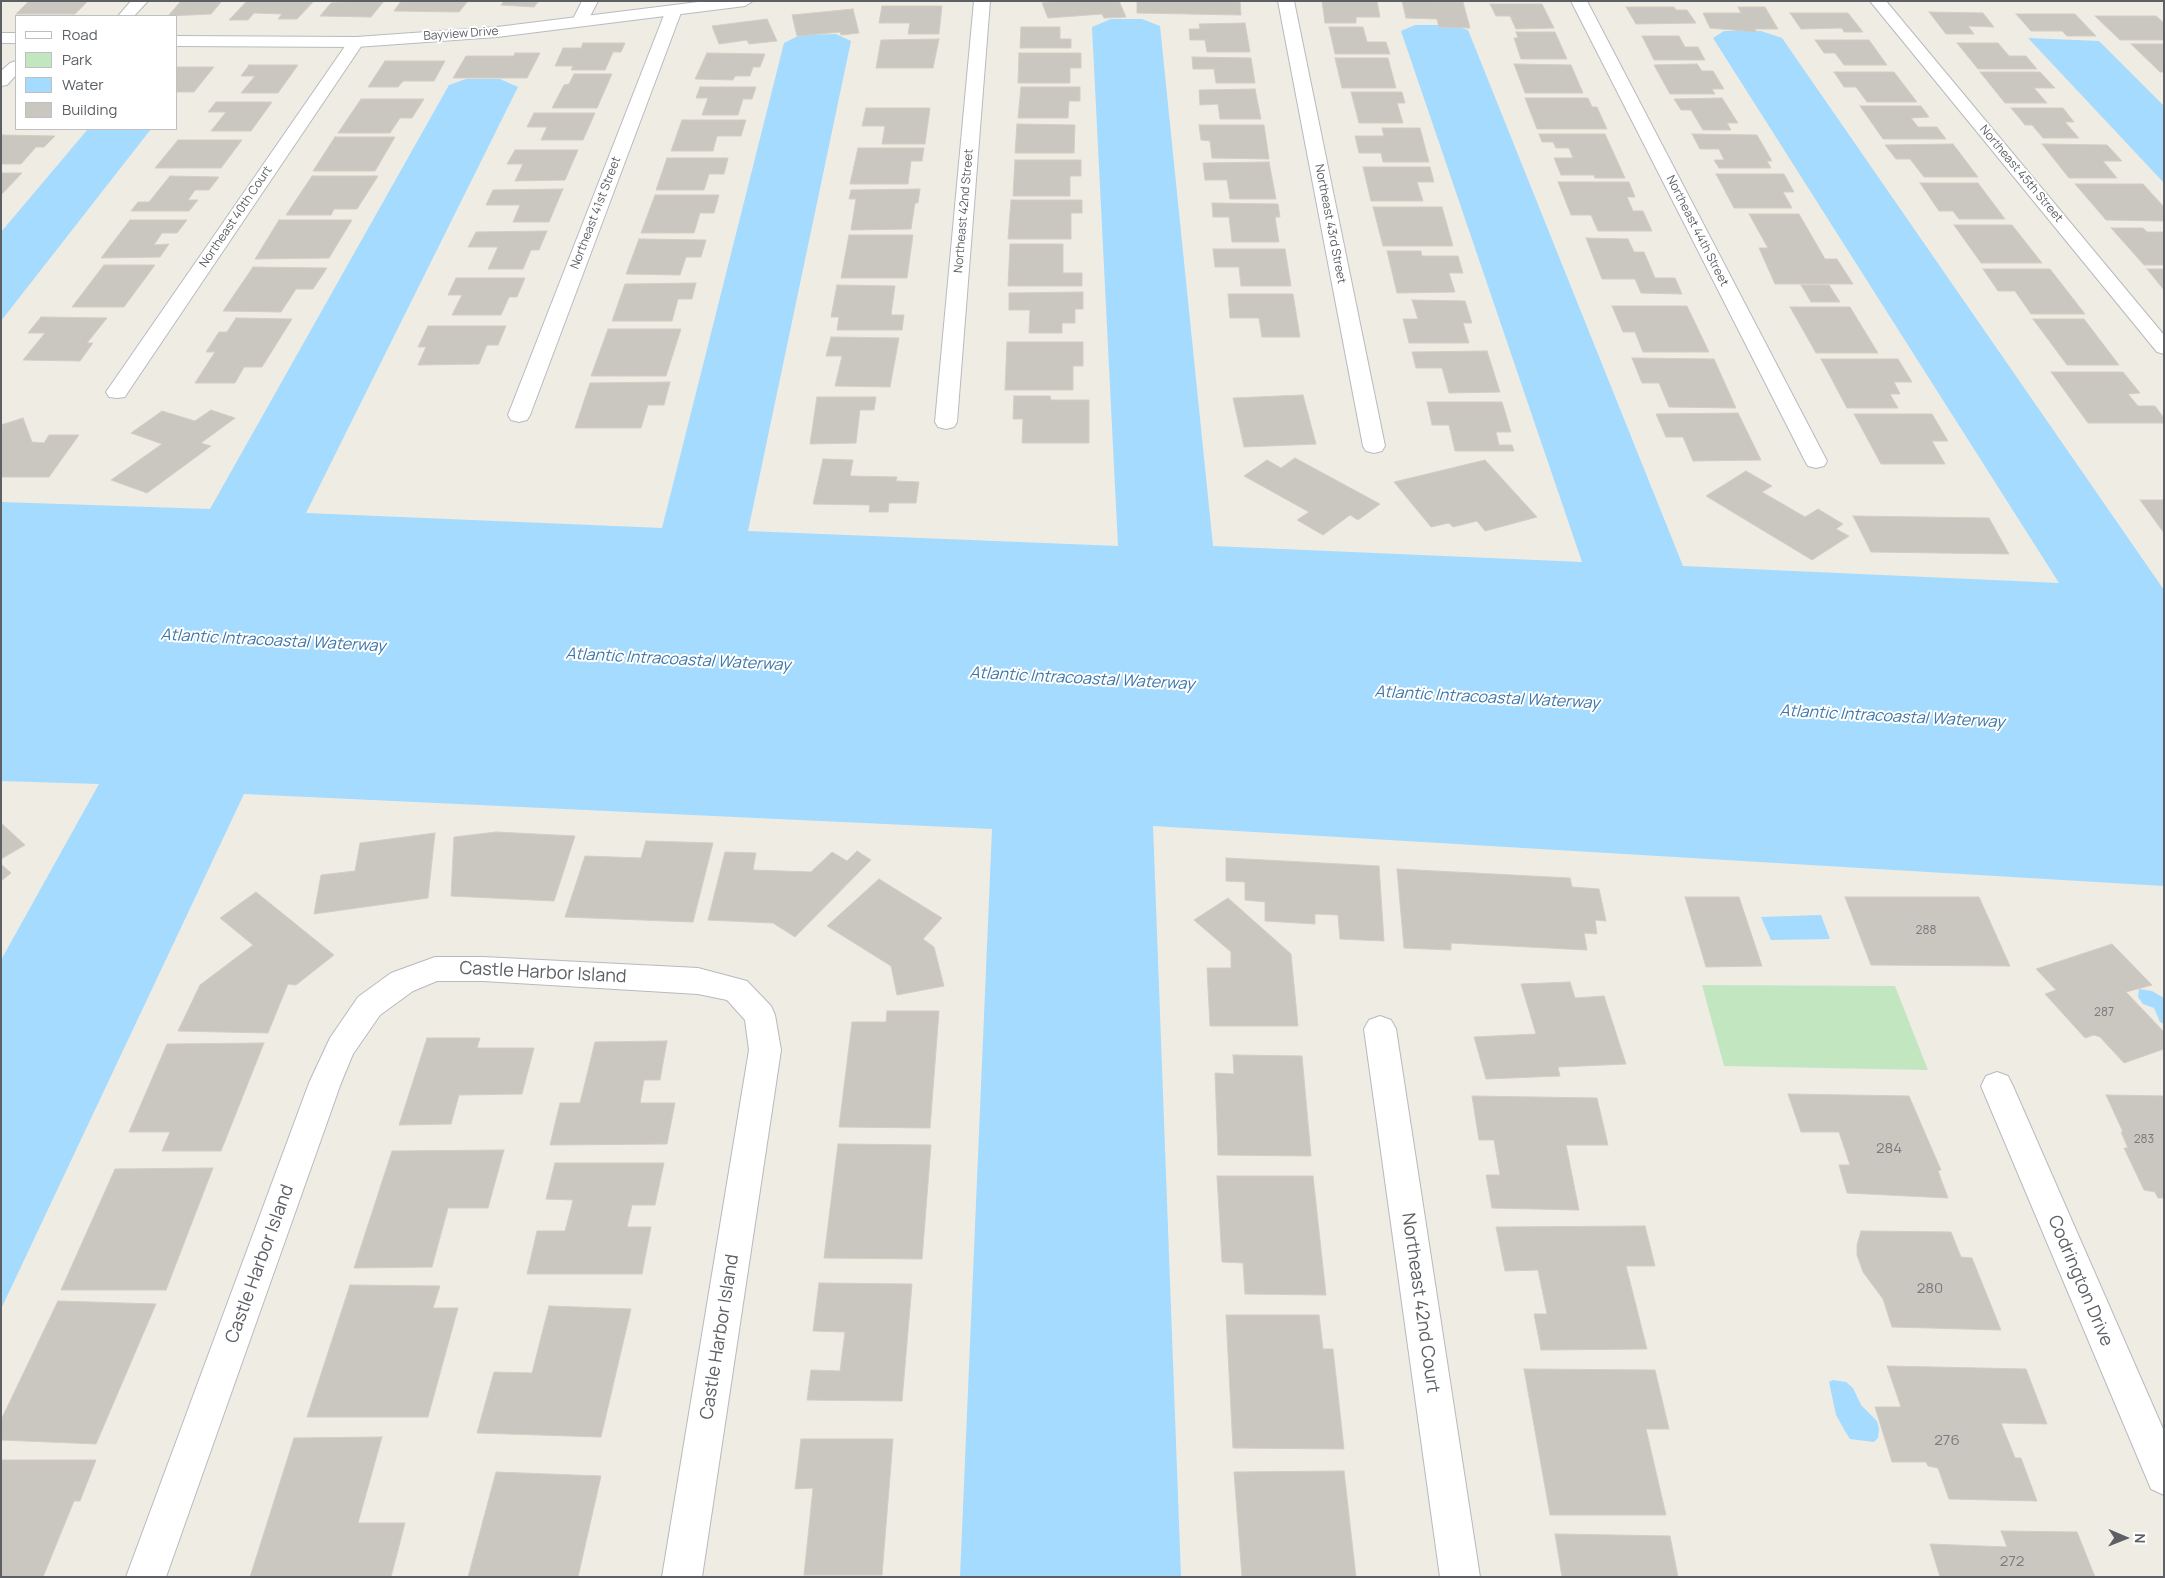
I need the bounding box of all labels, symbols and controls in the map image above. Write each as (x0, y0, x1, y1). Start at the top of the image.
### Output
legend (15, 15, 178, 130)
text: Road (62, 24, 98, 45)
street label: Bayview Drive (423, 24, 499, 44)
text: Park (62, 49, 92, 70)
text: Water (62, 74, 104, 95)
text: Building (62, 99, 117, 120)
street label: Northeast 45th Street (1976, 123, 2066, 225)
street label: Northeast 42nd Street (951, 148, 977, 274)
street label: Northeast 41st Street (568, 155, 624, 271)
street label: Northeast 43rd Street (1311, 163, 1349, 285)
street label: Northeast 40th Court (197, 164, 275, 270)
street label: Northeast 44th Street (1663, 173, 1731, 289)
water label: Atlantic Intracoastal Waterway (160, 626, 386, 656)
water label: Atlantic Intracoastal Waterway (565, 645, 791, 675)
water label: Atlantic Intracoastal Waterway (969, 664, 1195, 694)
water label: Atlantic Intracoastal Waterway (1374, 683, 1600, 713)
water label: Atlantic Intracoastal Waterway (1779, 702, 2005, 732)
house number: 288 (1916, 924, 1936, 938)
street label: Castle Harbor Island (459, 958, 627, 988)
house number: 287 (2094, 1006, 2114, 1020)
house number: 283 (2134, 1133, 2154, 1147)
house number: 284 (1876, 1140, 1902, 1158)
street label: Castle Harbor Island (221, 1182, 299, 1346)
street label: Northeast 42nd Court (1397, 1212, 1443, 1394)
street label: Codrington Drive (2043, 1212, 2117, 1350)
street label: Castle Harbor Island (696, 1253, 744, 1421)
house number: 280 (1917, 1280, 1943, 1298)
house number: 276 (1934, 1432, 1960, 1450)
north arrow (2100, 1513, 2150, 1563)
text: N (2131, 1533, 2150, 1543)
house number: 272 (2000, 1553, 2024, 1571)

